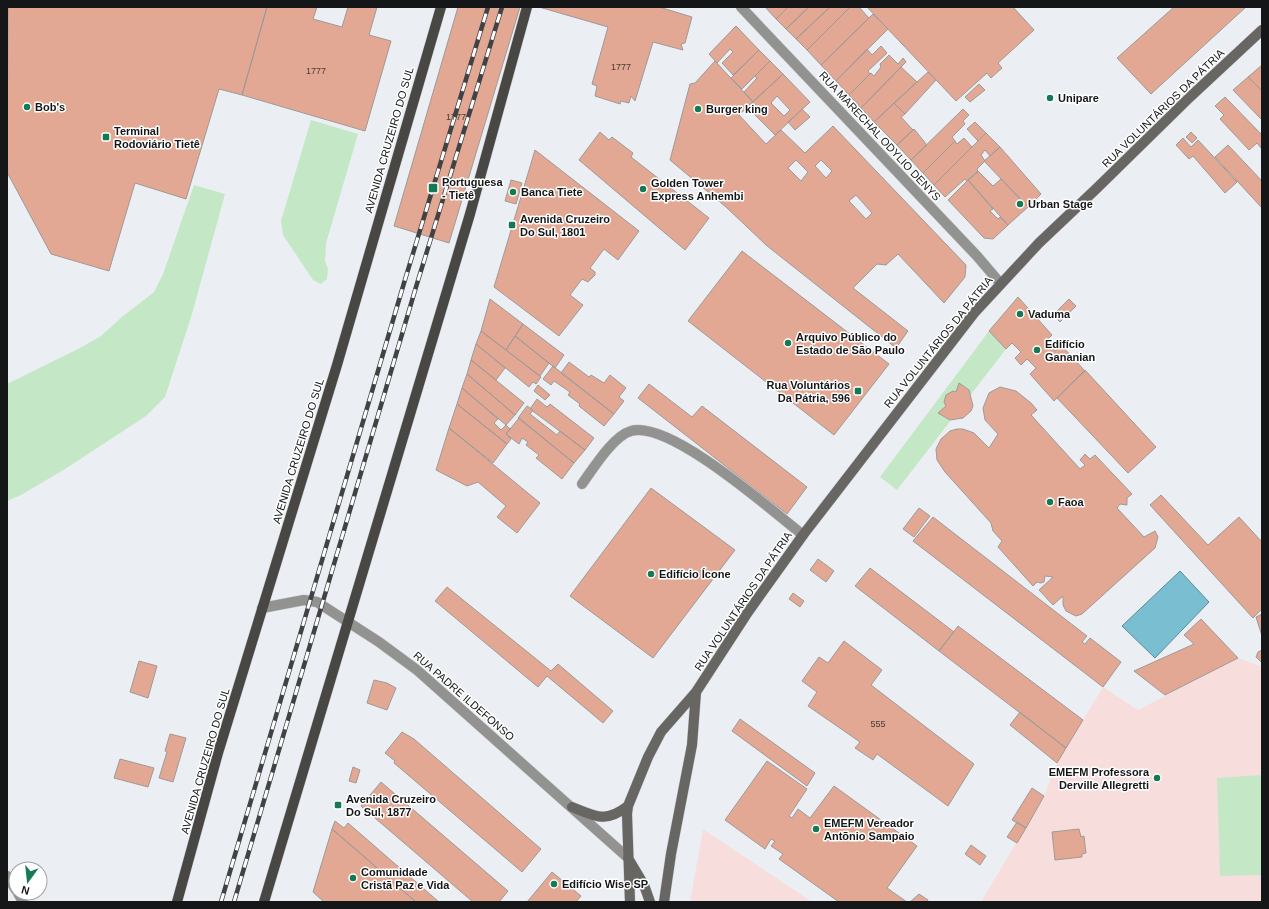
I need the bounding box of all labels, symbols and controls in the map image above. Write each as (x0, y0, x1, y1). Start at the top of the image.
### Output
street label: RUA VOLUNTÁRIOS DA PÁTRIA (1099, 46, 1227, 170)
house number: 1777 (611, 62, 631, 72)
house number: 1777 (306, 66, 326, 76)
street label: AVENIDA CRUZEIRO DO SUL (362, 66, 416, 214)
street label: RUA MARECHAL ODYLIO DENYS (817, 69, 943, 203)
place label: Unipare (1058, 92, 1099, 104)
marker: Unipare (1045, 93, 1055, 103)
place label: Bob's (35, 101, 65, 113)
marker: Bob's (22, 102, 32, 112)
place label: Burger king (706, 103, 768, 115)
marker: Burger king (693, 104, 703, 114)
house number: 1777 (446, 112, 466, 122)
place label: Terminal Rodoviário Tietê (114, 125, 200, 150)
marker: Terminal Rodoviário Tietê (101, 132, 111, 142)
place label: Portuguesa - Tietê (442, 176, 503, 201)
place label: Golden Tower Express Anhembi (651, 177, 744, 202)
marker: Portuguesa - Tietê (427, 182, 439, 194)
marker: Golden Tower Express Anhembi (638, 184, 648, 194)
place label: Banca Tiete (521, 186, 583, 198)
marker: Banca Tiete (508, 187, 518, 197)
place label: Urban Stage (1028, 198, 1093, 210)
marker: Urban Stage (1015, 199, 1025, 209)
place label: Avenida Cruzeiro Do Sul, 1801 (520, 213, 610, 238)
marker: Avenida Cruzeiro Do Sul, 1801 (507, 220, 517, 230)
street label: RUA VOLUNTÁRIOS DA PÁTRIA (881, 274, 995, 410)
place label: Vaduma (1028, 308, 1071, 320)
marker: Vaduma (1015, 309, 1025, 319)
place label: Arquivo Público do Estado de São Paulo (796, 331, 905, 356)
marker: Arquivo Público do Estado de São Paulo (783, 338, 793, 348)
place label: Edifício Gananian (1045, 338, 1095, 363)
marker: Edifício Gananian (1032, 345, 1042, 355)
street label: AVENIDA CRUZEIRO DO SUL (270, 377, 326, 525)
place label: Rua Voluntários Da Pátria, 596 (766, 379, 850, 404)
marker: Rua Voluntários Da Pátria, 596 (853, 386, 863, 396)
place label: Faoa (1058, 496, 1085, 508)
marker: Faoa (1045, 497, 1055, 507)
street label: RUA VOLUNTÁRIOS DA PÁTRIA (692, 529, 794, 673)
place label: Edifício Ícone (659, 568, 731, 580)
marker: Edifício Ícone (646, 569, 656, 579)
street label: RUA PADRE ILDEFONSO (411, 649, 517, 743)
street label: AVENIDA CRUZEIRO DO SUL (178, 687, 232, 835)
house number: 555 (870, 719, 886, 729)
place label: EMEFM Professora Derville Allegretti (1049, 766, 1150, 791)
marker: EMEFM Professora Derville Allegretti (1152, 773, 1162, 783)
place label: Avenida Cruzeiro Do Sul, 1877 (346, 793, 436, 818)
marker: Avenida Cruzeiro Do Sul, 1877 (333, 800, 343, 810)
place label: EMEFM Vereador Antõnio Sampaio (824, 817, 915, 842)
marker: EMEFM Vereador Antõnio Sampaio (811, 824, 821, 834)
north arrow (8, 861, 48, 901)
place label: Comunidade Cristã Paz e Vida (361, 866, 450, 891)
marker: Comunidade Cristã Paz e Vida (348, 873, 358, 883)
place label: Edifício Wise SP (562, 878, 648, 890)
marker: Edifício Wise SP (549, 879, 559, 889)
text: N (20, 884, 31, 897)

